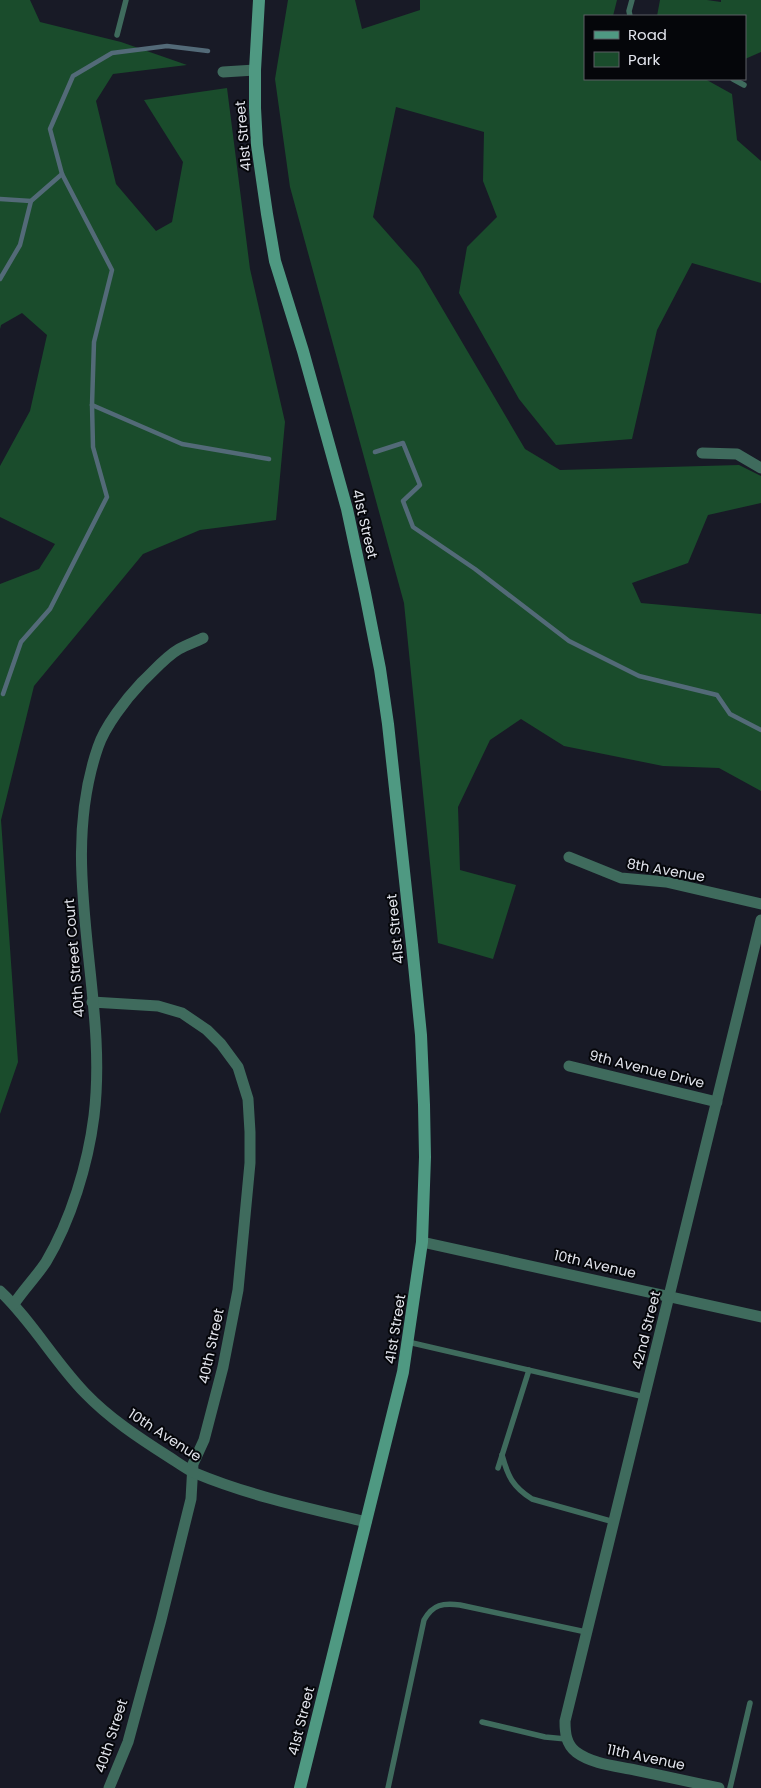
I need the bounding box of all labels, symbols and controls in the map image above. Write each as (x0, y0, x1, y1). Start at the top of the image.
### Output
legend (584, 15, 746, 80)
text: Road (628, 24, 667, 45)
text: Park (628, 49, 660, 70)
street label: 41st Street (230, 100, 256, 172)
street label: 41st Street (347, 487, 383, 561)
street label: 8th Avenue (625, 853, 707, 887)
street label: 41st Street (381, 893, 409, 965)
street label: 40th Street Court (59, 898, 89, 1018)
street label: 9th Avenue Drive (587, 1045, 707, 1093)
street label: 10th Avenue (552, 1245, 638, 1283)
street label: 42nd Street (627, 1289, 665, 1371)
street label: 41st Street (380, 1293, 410, 1365)
street label: 40th Street (193, 1307, 229, 1385)
street label: 10th Avenue (124, 1404, 206, 1466)
street label: 41st Street (283, 1684, 319, 1758)
street label: 40th Street (90, 1697, 132, 1775)
street label: 11th Avenue (605, 1739, 687, 1775)

